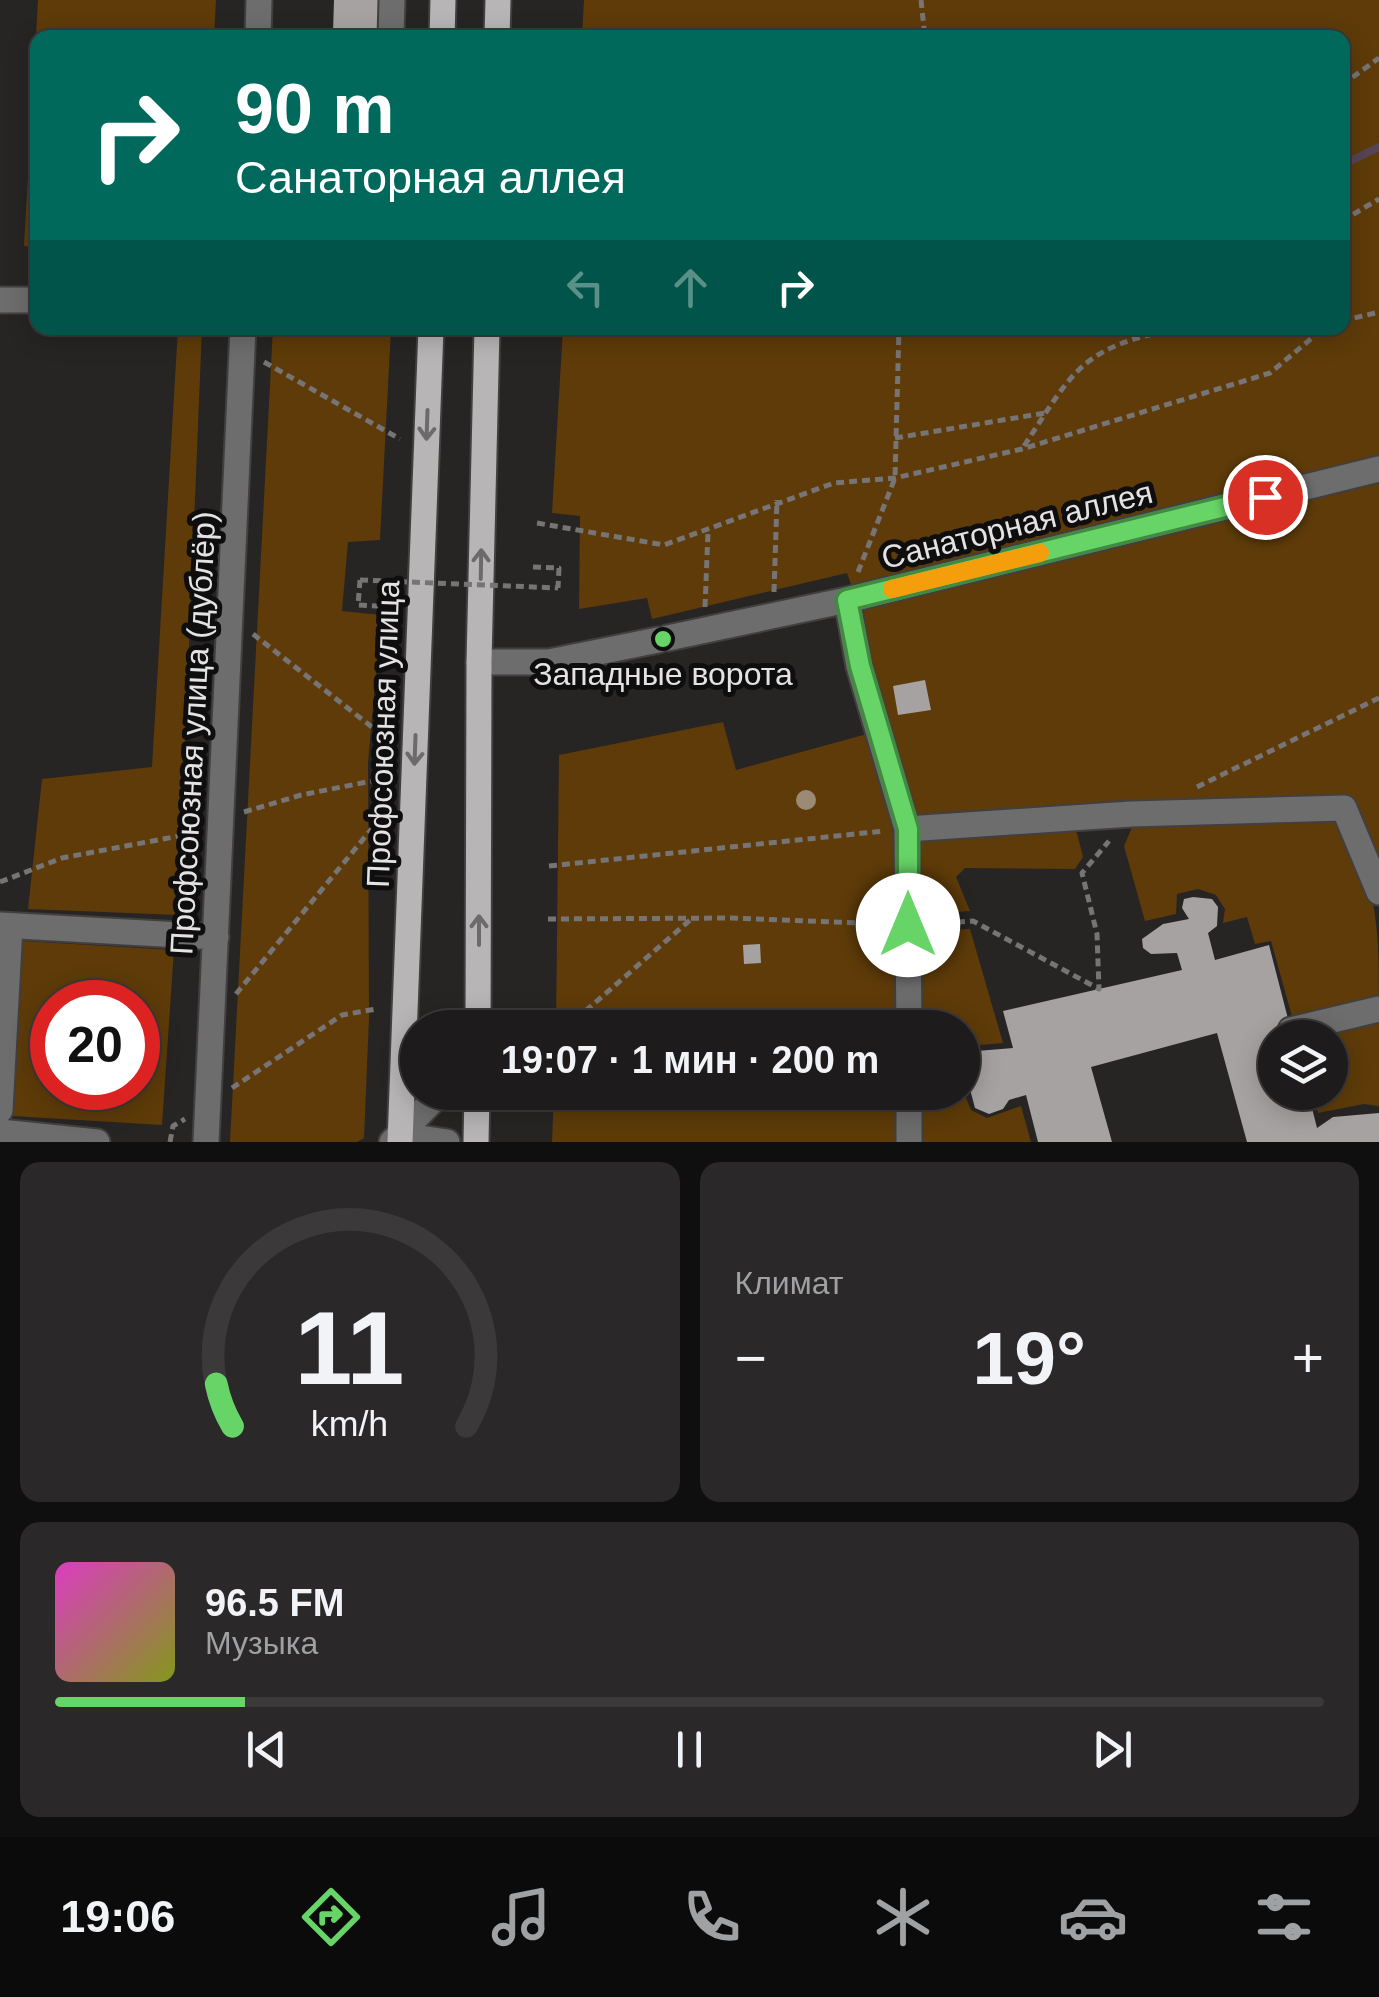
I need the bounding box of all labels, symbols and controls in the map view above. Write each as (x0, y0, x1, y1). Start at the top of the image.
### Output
icon: right (70, 70, 200, 200)
text: 90 m (235, 70, 395, 148)
text: Санаторная аллея (235, 152, 626, 203)
icon: left (558, 260, 613, 315)
icon: ahead (663, 260, 718, 315)
icon: right (768, 260, 823, 315)
one-way arrow (418, 408, 437, 440)
pin (1223, 455, 1308, 540)
icon: arrive (1238, 470, 1293, 525)
street label: Санаторная аллея (878, 474, 1156, 576)
street label: Профсоюзная улица (дублёр) (163, 510, 223, 956)
one-way arrow (472, 549, 491, 581)
street label: Профсоюзная улица (360, 580, 406, 888)
marker: Западные ворота (652, 628, 674, 650)
place label: Западные ворота (533, 656, 793, 692)
one-way arrow (405, 733, 424, 765)
position arrow (856, 873, 960, 977)
one-way arrow (470, 915, 488, 948)
speed limit sign: 20 (30, 980, 160, 1110)
map controls (1258, 1020, 1348, 1110)
button: layers (1258, 1020, 1348, 1110)
text: 19:07 · 1 мин · 200 m (501, 1039, 879, 1081)
text: Климат (735, 1265, 843, 1301)
text: 11 (295, 1290, 405, 1406)
text: 19° (973, 1316, 1086, 1400)
text: − (735, 1327, 767, 1389)
text: + (1292, 1327, 1324, 1389)
text: km/h (311, 1404, 388, 1444)
text: 96.5 FM (205, 1582, 344, 1624)
text: Музыка (205, 1625, 318, 1661)
icon: previous (239, 1722, 294, 1777)
icon: pause (662, 1722, 717, 1777)
icon: next (1085, 1722, 1140, 1777)
icon: directions (296, 1882, 366, 1952)
icon: music (486, 1882, 556, 1952)
icon: phone (677, 1882, 747, 1952)
icon: climate (868, 1882, 938, 1952)
icon: car (1058, 1882, 1128, 1952)
icon: filters (1249, 1882, 1319, 1952)
text: 19:06 (60, 1891, 175, 1942)

